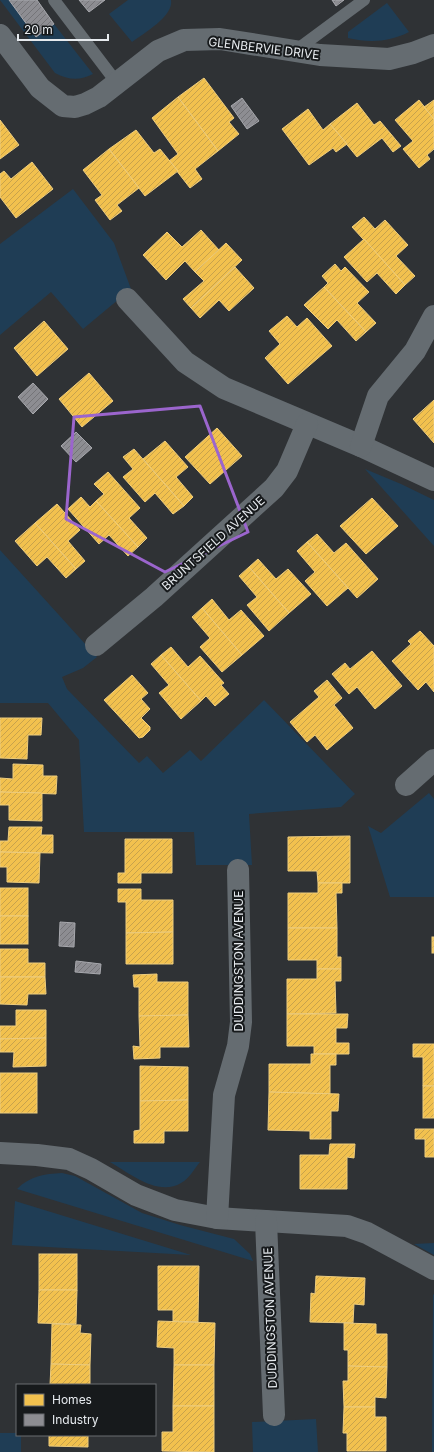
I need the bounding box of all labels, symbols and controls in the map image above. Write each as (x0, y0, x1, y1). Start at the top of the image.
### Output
scale bar (18, 16, 108, 42)
text: 20 m (24, 22, 53, 37)
street label: GLENBERVIE DRIVE (208, 34, 320, 62)
street label: BRUNTSFIELD AVENUE (158, 493, 268, 593)
street label: DUDDINGSTON AVENUE (231, 891, 246, 1031)
street label: DUDDINGSTON AVENUE (260, 1247, 280, 1389)
legend (16, 1384, 156, 1436)
text: Homes (52, 1392, 92, 1407)
text: Industry (52, 1412, 99, 1427)

